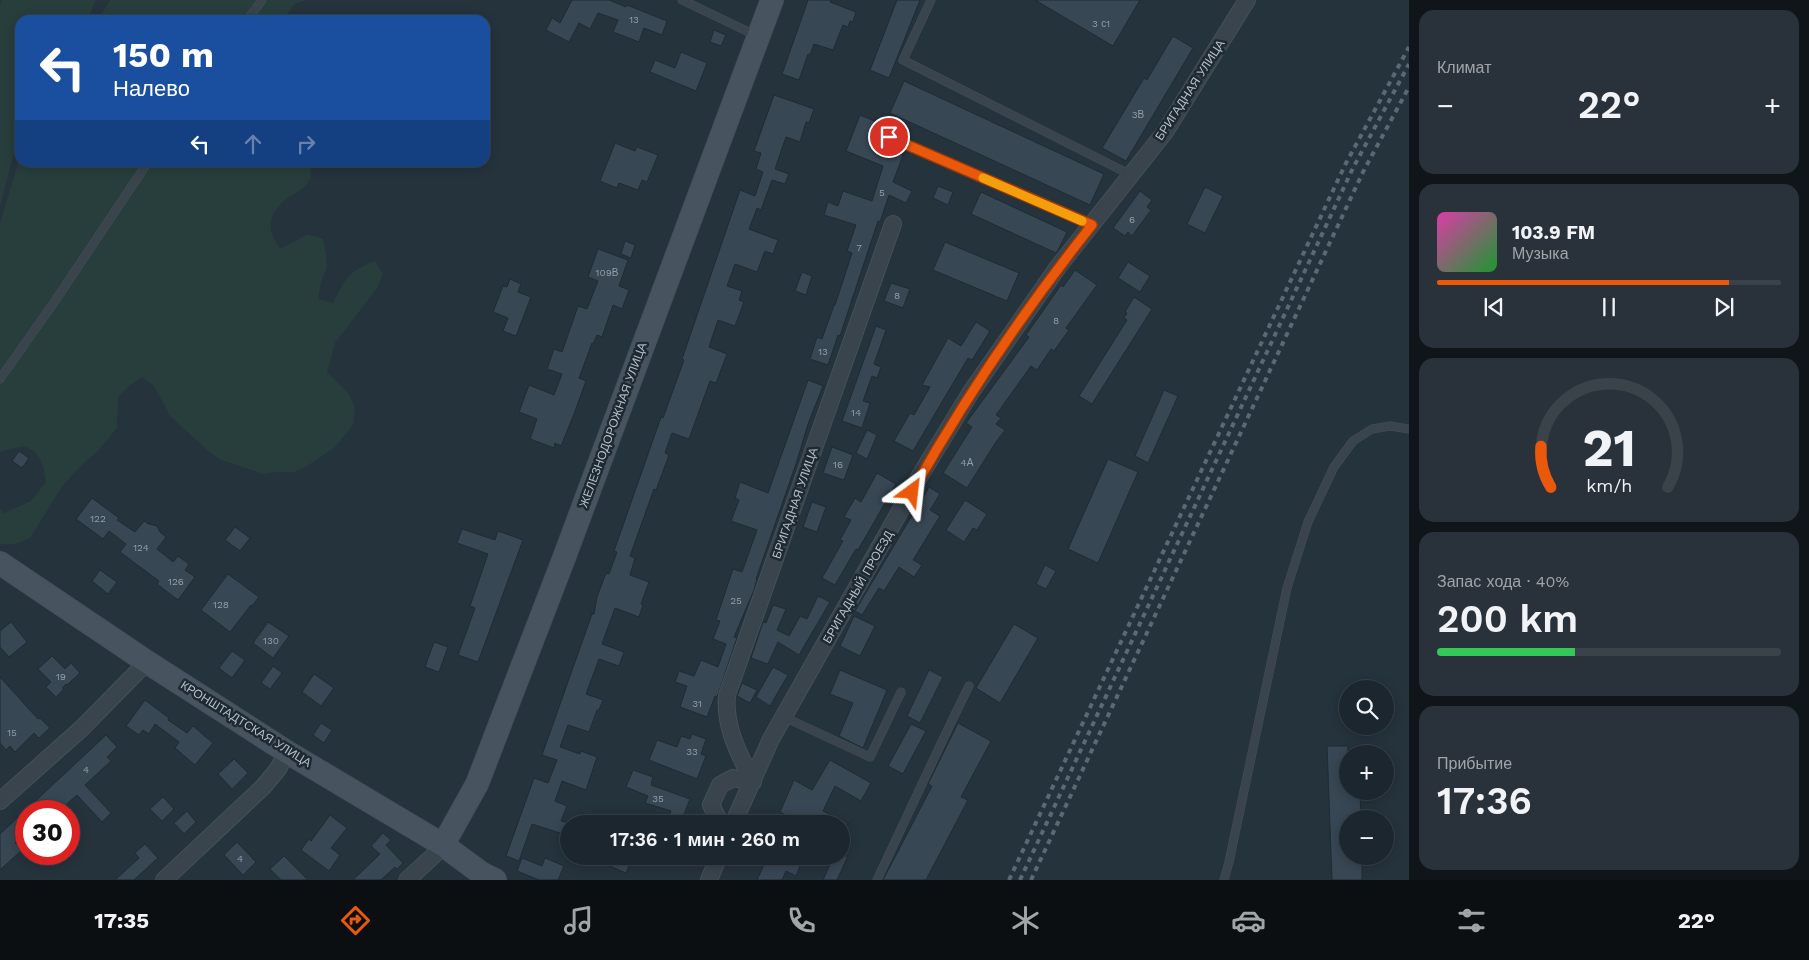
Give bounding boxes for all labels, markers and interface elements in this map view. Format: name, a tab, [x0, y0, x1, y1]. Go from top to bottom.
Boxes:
house number: 13	[629, 14, 639, 25]
house number: 3 с1	[1092, 18, 1110, 29]
text: 150 m	[113, 34, 214, 76]
icon: left	[30, 35, 95, 100]
street label: БРИГАДНАЯ УЛИЦА	[1152, 37, 1228, 143]
text: Климат	[1437, 58, 1491, 77]
text: Налево	[113, 76, 190, 101]
text: 22°	[1577, 83, 1641, 127]
text: −	[1437, 89, 1454, 122]
text: +	[1764, 89, 1781, 122]
house number: 3В	[1132, 109, 1145, 120]
pin	[868, 116, 910, 158]
icon: arrive	[875, 123, 903, 151]
icon: left	[186, 130, 214, 158]
icon: ahead	[239, 130, 267, 158]
icon: right	[292, 130, 320, 158]
house number: 5	[879, 187, 885, 198]
house number: 6	[1129, 214, 1135, 225]
text: 103.9 FM	[1512, 221, 1595, 244]
house number: 7	[856, 242, 862, 253]
text: Музыка	[1512, 244, 1569, 263]
house number: 109В	[596, 267, 619, 278]
house number: 8	[894, 290, 900, 301]
icon: previous	[1480, 293, 1508, 321]
icon: pause	[1595, 293, 1623, 321]
icon: next	[1710, 293, 1738, 321]
house number: 8	[1053, 315, 1059, 326]
street label: ЖЕЛЕЗНОДОРОЖНАЯ УЛИЦА	[576, 340, 650, 510]
house number: 13	[818, 346, 828, 357]
house number: 14	[851, 407, 861, 418]
text: 21	[1582, 418, 1636, 479]
street label: БРИГАДНАЯ УЛИЦА	[769, 446, 821, 560]
house number: 4А	[961, 457, 974, 468]
house number: 16	[833, 459, 843, 470]
position arrow	[885, 465, 937, 517]
text: km/h	[1586, 475, 1632, 496]
house number: 122	[90, 513, 106, 524]
street label: БРИГАДНЫЙ ПРОЕЗД	[819, 528, 896, 646]
house number: 124	[133, 542, 149, 553]
text: Запас хода · 40%	[1437, 572, 1569, 591]
house number: 126	[168, 576, 184, 587]
house number: 25	[730, 595, 742, 606]
text: 200 km	[1437, 597, 1578, 641]
house number: 128	[213, 599, 229, 610]
house number: 130	[263, 635, 279, 646]
house number: 19	[56, 671, 66, 682]
street label: КРОНШТАДТСКАЯ УЛИЦА	[178, 678, 314, 770]
map controls	[1339, 680, 1394, 865]
button: search	[1339, 680, 1394, 735]
house number: 31	[692, 698, 702, 709]
house number: 15	[7, 727, 17, 738]
button: +	[1339, 745, 1394, 800]
house number: 33	[686, 746, 698, 757]
text: Прибытие	[1437, 754, 1512, 773]
house number: 4	[83, 764, 89, 775]
text: 17:36	[1437, 779, 1532, 823]
house number: 35	[652, 793, 664, 804]
speed limit sign: 30	[15, 800, 80, 865]
button: −	[1339, 810, 1394, 865]
text: 17:36 · 1 мин · 260 m	[610, 828, 800, 851]
house number: 4	[237, 853, 243, 864]
icon: directions	[338, 903, 373, 938]
icon: music	[561, 903, 596, 938]
icon: phone	[784, 903, 819, 938]
icon: climate	[1008, 903, 1043, 938]
icon: car	[1231, 903, 1266, 938]
icon: filters	[1454, 903, 1489, 938]
text: 17:35	[94, 908, 149, 933]
text: 22°	[1678, 908, 1715, 933]

